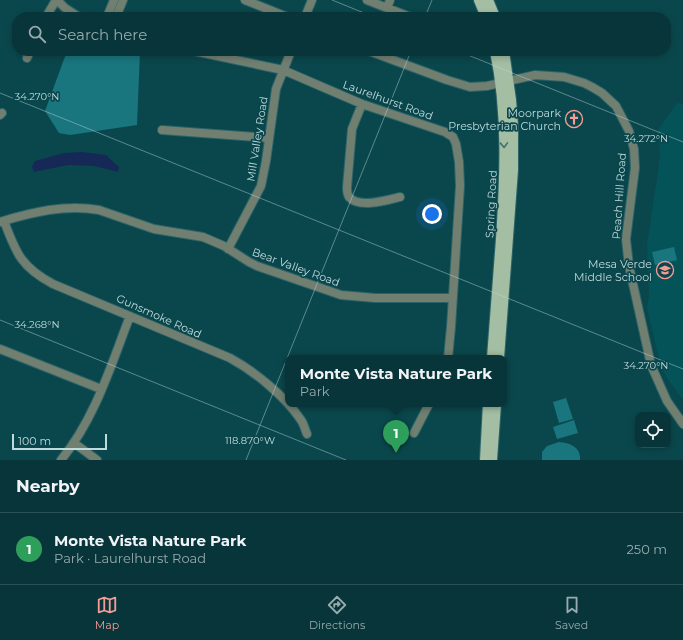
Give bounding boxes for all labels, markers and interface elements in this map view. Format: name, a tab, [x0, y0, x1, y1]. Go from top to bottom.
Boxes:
search box	[12, 12, 671, 56]
icon: search	[26, 23, 48, 45]
text: Search here	[58, 25, 147, 44]
street label: Laurelhurst Road	[341, 77, 435, 123]
text: 34.270°N	[15, 90, 59, 103]
street label: Mill Valley Road	[243, 95, 271, 183]
place label: Moorpark Presbyterian Church	[448, 106, 561, 133]
church icon: Moorpark Presbyterian Church	[564, 109, 584, 129]
text: 34.272°N	[624, 132, 668, 145]
one-way arrow	[500, 142, 509, 148]
street label: Peach Hill Road	[609, 152, 629, 240]
street label: Spring Road	[482, 170, 500, 238]
your location	[422, 204, 442, 224]
street label: Bear Valley Road	[250, 245, 342, 289]
place label: Mesa Verde Middle School	[574, 257, 652, 284]
school or university icon: Mesa Verde Middle School	[655, 260, 675, 280]
street label: Gunsmoke Road	[114, 291, 204, 341]
text: 34.268°N	[14, 318, 60, 331]
popup	[285, 355, 507, 407]
text: 34.270°N	[624, 359, 668, 372]
text: Monte Vista Nature Park	[300, 364, 492, 383]
text: Park	[300, 383, 330, 399]
map controls	[635, 412, 671, 448]
button: locate	[635, 412, 671, 448]
pin: 1	[383, 420, 409, 453]
scale bar	[12, 432, 107, 451]
text: 100 m	[18, 434, 51, 448]
text: 118.870°W	[225, 434, 275, 447]
text: Nearby	[16, 476, 80, 496]
text: Monte Vista Nature Park	[54, 531, 246, 550]
text: 1	[26, 541, 32, 557]
text: 250 m	[626, 541, 667, 557]
text: Park · Laurelhurst Road	[54, 550, 206, 566]
tab: Map	[95, 594, 119, 632]
tab: Directions	[309, 594, 365, 632]
tab: Saved	[555, 594, 588, 632]

